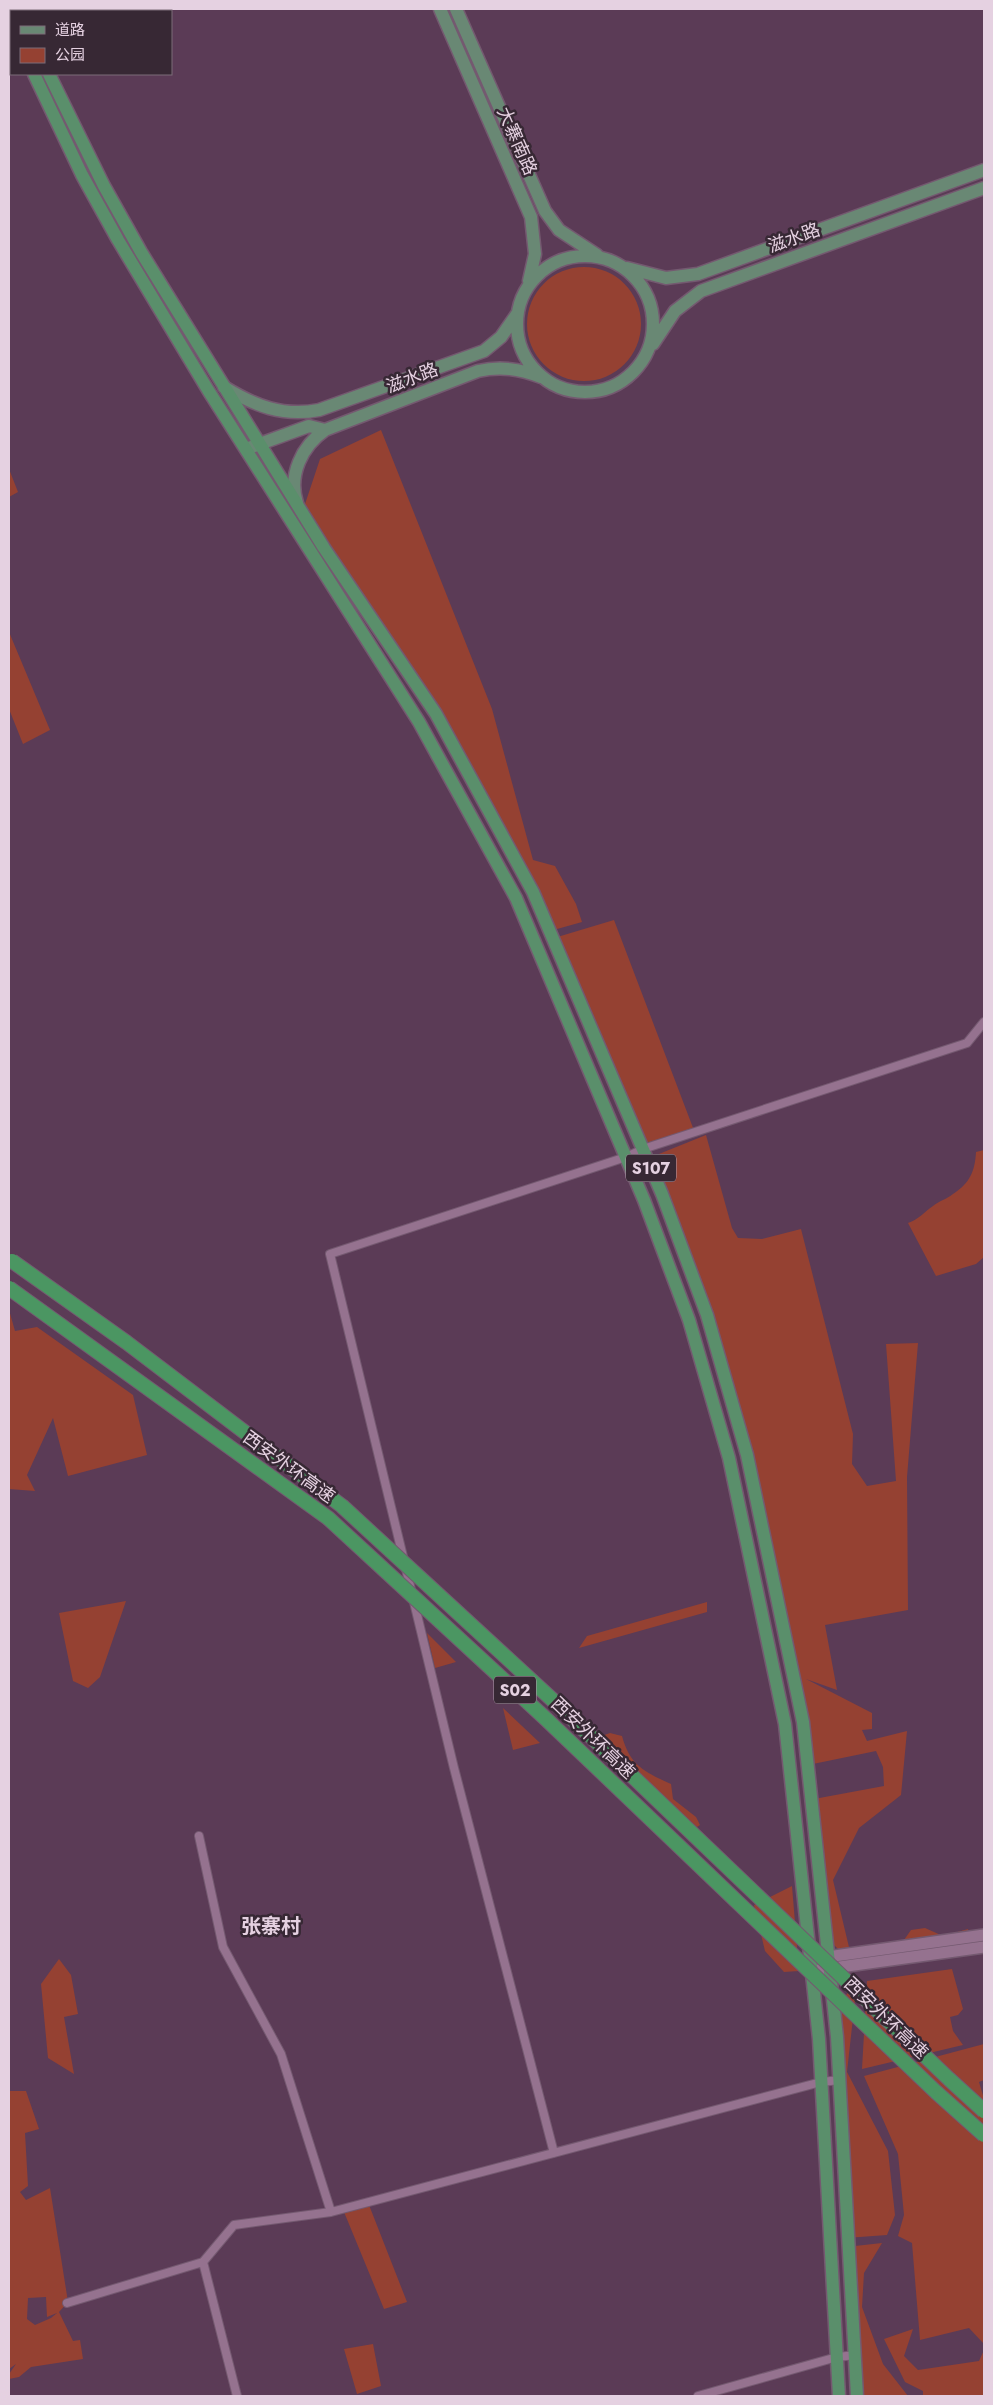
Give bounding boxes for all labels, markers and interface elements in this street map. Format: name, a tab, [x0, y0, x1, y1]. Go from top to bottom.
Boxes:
legend	[10, 10, 172, 75]
text: 道路	[55, 19, 85, 41]
text: 公园	[55, 44, 85, 66]
street label: 大寨南路	[490, 103, 544, 179]
street label: 滋水路	[764, 217, 824, 259]
street label: 滋水路	[382, 356, 442, 400]
road number: S107	[626, 1154, 676, 1182]
street label: 西安外环高速	[238, 1425, 340, 1509]
road number: S02	[494, 1676, 536, 1704]
street label: 西安外环高速	[545, 1691, 641, 1785]
district label: 张寨村	[241, 1912, 301, 1941]
street label: 西安外环高速	[838, 1971, 934, 2065]

